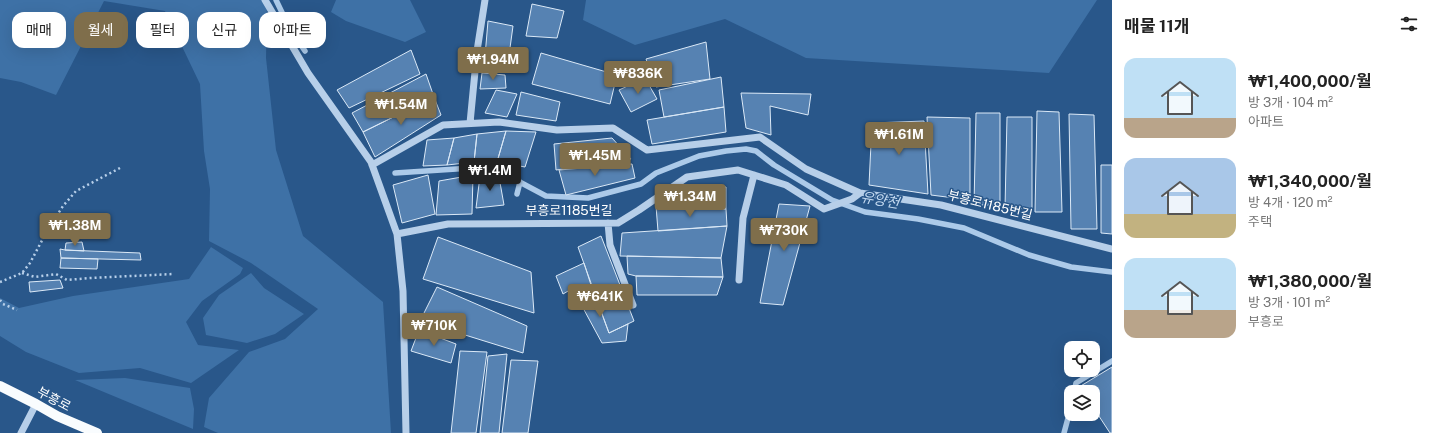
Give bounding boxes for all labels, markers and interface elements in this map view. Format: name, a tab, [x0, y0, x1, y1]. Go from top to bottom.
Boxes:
chip: 매매	[12, 12, 66, 48]
chip: 월세	[74, 12, 128, 48]
chip: 필터	[136, 12, 189, 48]
chip: 신규	[197, 12, 251, 48]
chip: 아파트	[259, 12, 326, 48]
icon: filters	[1398, 13, 1420, 35]
text: 매물 11개	[1124, 16, 1189, 36]
pin: ₩1.94M	[460, 47, 526, 81]
text: ₩1.94M	[467, 52, 519, 67]
pin: ₩836K	[610, 61, 666, 95]
text: ₩836K	[613, 66, 663, 81]
text: ₩1,400,000/월	[1248, 71, 1372, 91]
icon: home	[1156, 74, 1204, 122]
pin: ₩1.54M	[368, 92, 434, 126]
text: 방 3개 · 104 m²	[1248, 95, 1333, 110]
text: ₩1.54M	[375, 97, 427, 112]
text: 아파트	[1248, 114, 1284, 129]
pin: ₩1.61M	[866, 122, 932, 156]
text: ₩1.61M	[874, 127, 924, 142]
pin: ₩1.45M	[562, 143, 628, 177]
text: ₩1.45M	[569, 148, 621, 163]
pin: ₩1.4M	[462, 158, 518, 192]
text: ₩1.4M	[468, 163, 512, 178]
text: ₩1,340,000/월	[1248, 171, 1372, 191]
icon: home	[1156, 174, 1204, 222]
pin: ₩1.34M	[657, 184, 723, 218]
street label: 부흥로1185번길	[946, 187, 1034, 223]
text: ₩1.34M	[664, 189, 716, 204]
water label: 유양천	[860, 189, 902, 211]
text: 방 4개 · 120 m²	[1248, 195, 1333, 210]
street label: 부흥로1185번길	[525, 203, 613, 218]
pin: ₩1.38M	[42, 213, 108, 247]
text: 주택	[1248, 214, 1272, 229]
text: ₩1.38M	[49, 218, 101, 233]
pin: ₩730K	[756, 218, 812, 252]
text: ₩730K	[760, 223, 808, 238]
text: ₩1,380,000/월	[1248, 271, 1372, 291]
icon: home	[1156, 274, 1204, 322]
pin: ₩641K	[572, 284, 628, 318]
text: ₩641K	[577, 289, 623, 304]
text: 방 3개 · 101 m²	[1248, 295, 1330, 310]
pin: ₩710K	[406, 313, 462, 347]
text: 부흥로	[1248, 314, 1284, 329]
text: ₩710K	[411, 318, 457, 333]
map controls	[1064, 341, 1100, 421]
button: locate	[1064, 341, 1100, 377]
street label: 부흥로	[35, 384, 73, 414]
button: layers	[1064, 385, 1100, 421]

